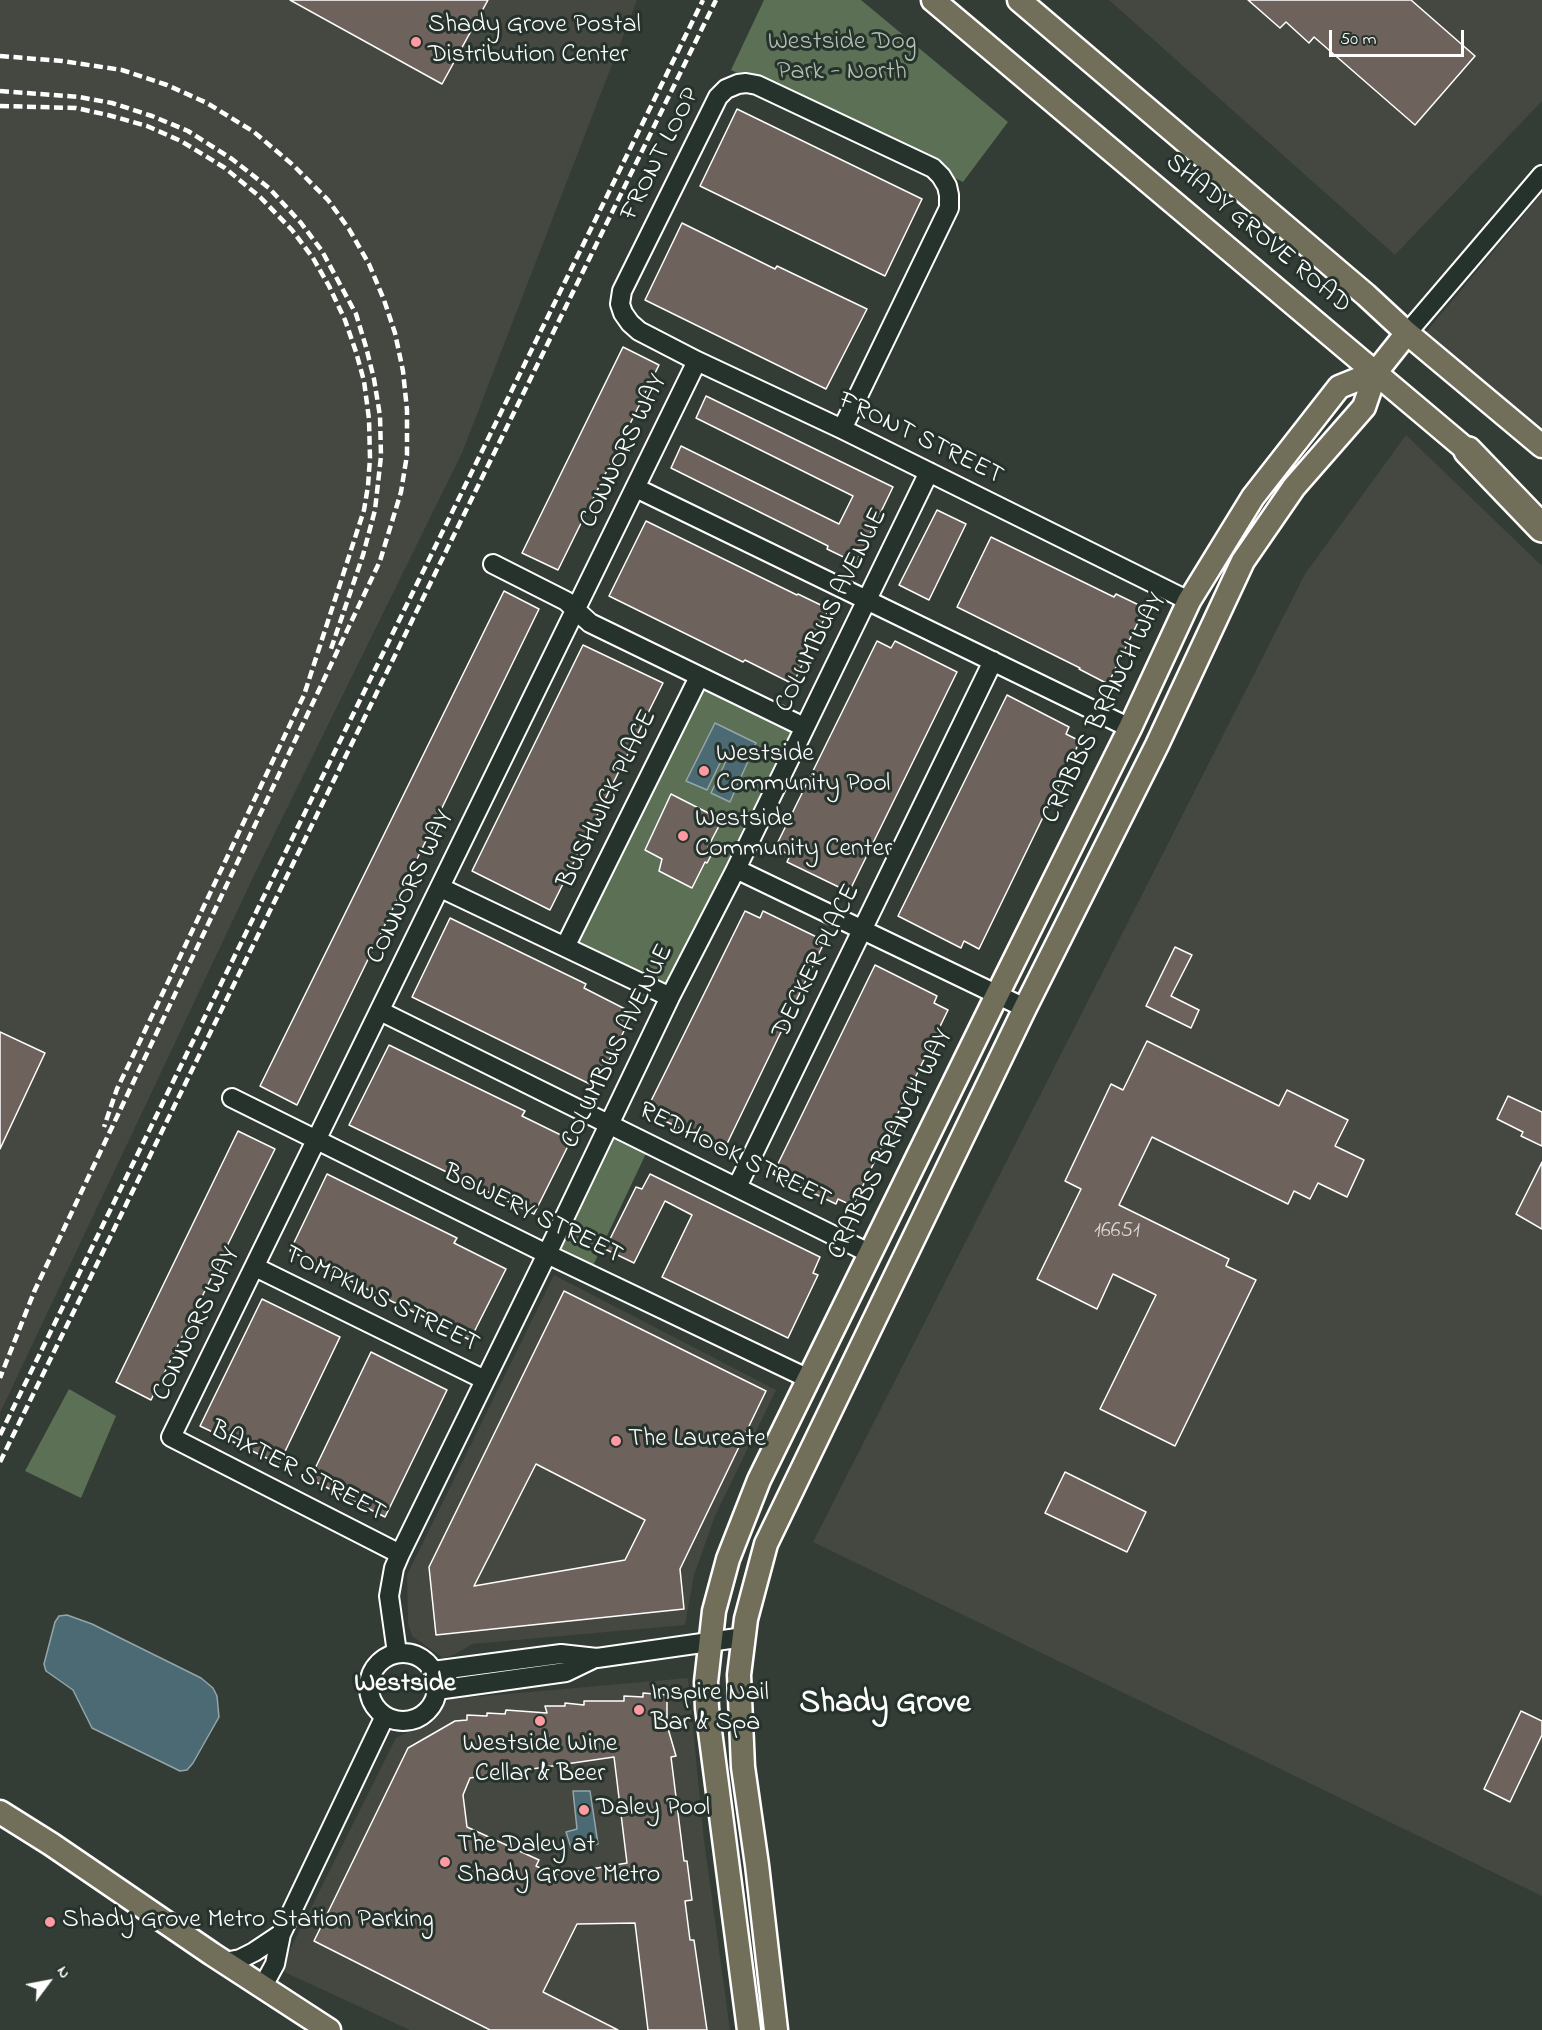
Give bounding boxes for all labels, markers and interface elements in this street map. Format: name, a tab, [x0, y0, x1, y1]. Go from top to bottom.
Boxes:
place label: Shady Grove Postal Distribution Center	[428, 11, 641, 72]
scale bar	[1332, 18, 1467, 56]
text: 50 m	[1340, 27, 1377, 53]
park label: Westside Dog Park - North	[768, 28, 916, 89]
marker: Shady Grove Postal Distribution Center	[409, 35, 423, 49]
street label: FRONT LOOP	[615, 83, 709, 227]
street label: SHADY GROVE ROAD	[1158, 148, 1356, 322]
street label: CONNORS WAY	[574, 370, 676, 534]
street label: FRONT STREET	[832, 387, 1008, 493]
street label: COLUMBUS AVENUE	[770, 504, 896, 718]
street label: CRABBS BRANCH WAY	[1037, 589, 1175, 829]
street label: BUSHWICK PLACE	[552, 706, 666, 894]
place label: Westside Community Pool	[716, 740, 890, 802]
marker: Westside Community Pool	[697, 764, 711, 778]
place label: Westside Community Center	[695, 805, 892, 867]
street label: CONNORS WAY	[361, 806, 463, 970]
marker: Westside Community Center	[676, 829, 690, 843]
street label: DECKER PLACE	[767, 880, 869, 1044]
street label: COLUMBUS AVENUE	[556, 940, 682, 1154]
street label: CRABBS BRANCH WAY	[823, 1025, 961, 1265]
street label: REDHOOK STREET	[633, 1097, 835, 1217]
street label: BOWERY STREET	[437, 1159, 627, 1273]
house number: 16651	[1094, 1219, 1140, 1245]
street label: TOMPKINS STREET	[278, 1240, 484, 1362]
street label: CONNORS WAY	[147, 1243, 249, 1407]
street label: BAXTER STREET	[204, 1415, 390, 1531]
place label: The Laureate	[628, 1425, 766, 1457]
marker: The Laureate	[609, 1434, 623, 1448]
district label: Westside	[354, 1670, 456, 1702]
place label: Inspire Nail Bar & Spa	[651, 1679, 769, 1740]
district label: Shady Grove	[799, 1687, 971, 1725]
marker: Inspire Nail Bar & Spa	[632, 1703, 646, 1717]
marker: Westside Wine Cellar & Beer	[533, 1714, 547, 1728]
place label: Westside Wine Cellar & Beer	[462, 1730, 618, 1792]
place label: Daley Pool	[596, 1794, 710, 1826]
marker: Daley Pool	[577, 1803, 591, 1817]
place label: The Daley at Shady Grove Metro	[457, 1831, 660, 1892]
marker: The Daley at Shady Grove Metro	[438, 1855, 452, 1869]
place label: Shady Grove Metro Station Parking	[62, 1906, 434, 1938]
marker: Shady Grove Metro Station Parking	[43, 1915, 57, 1929]
north arrow	[18, 1952, 78, 2012]
text: N	[50, 1962, 76, 1983]

